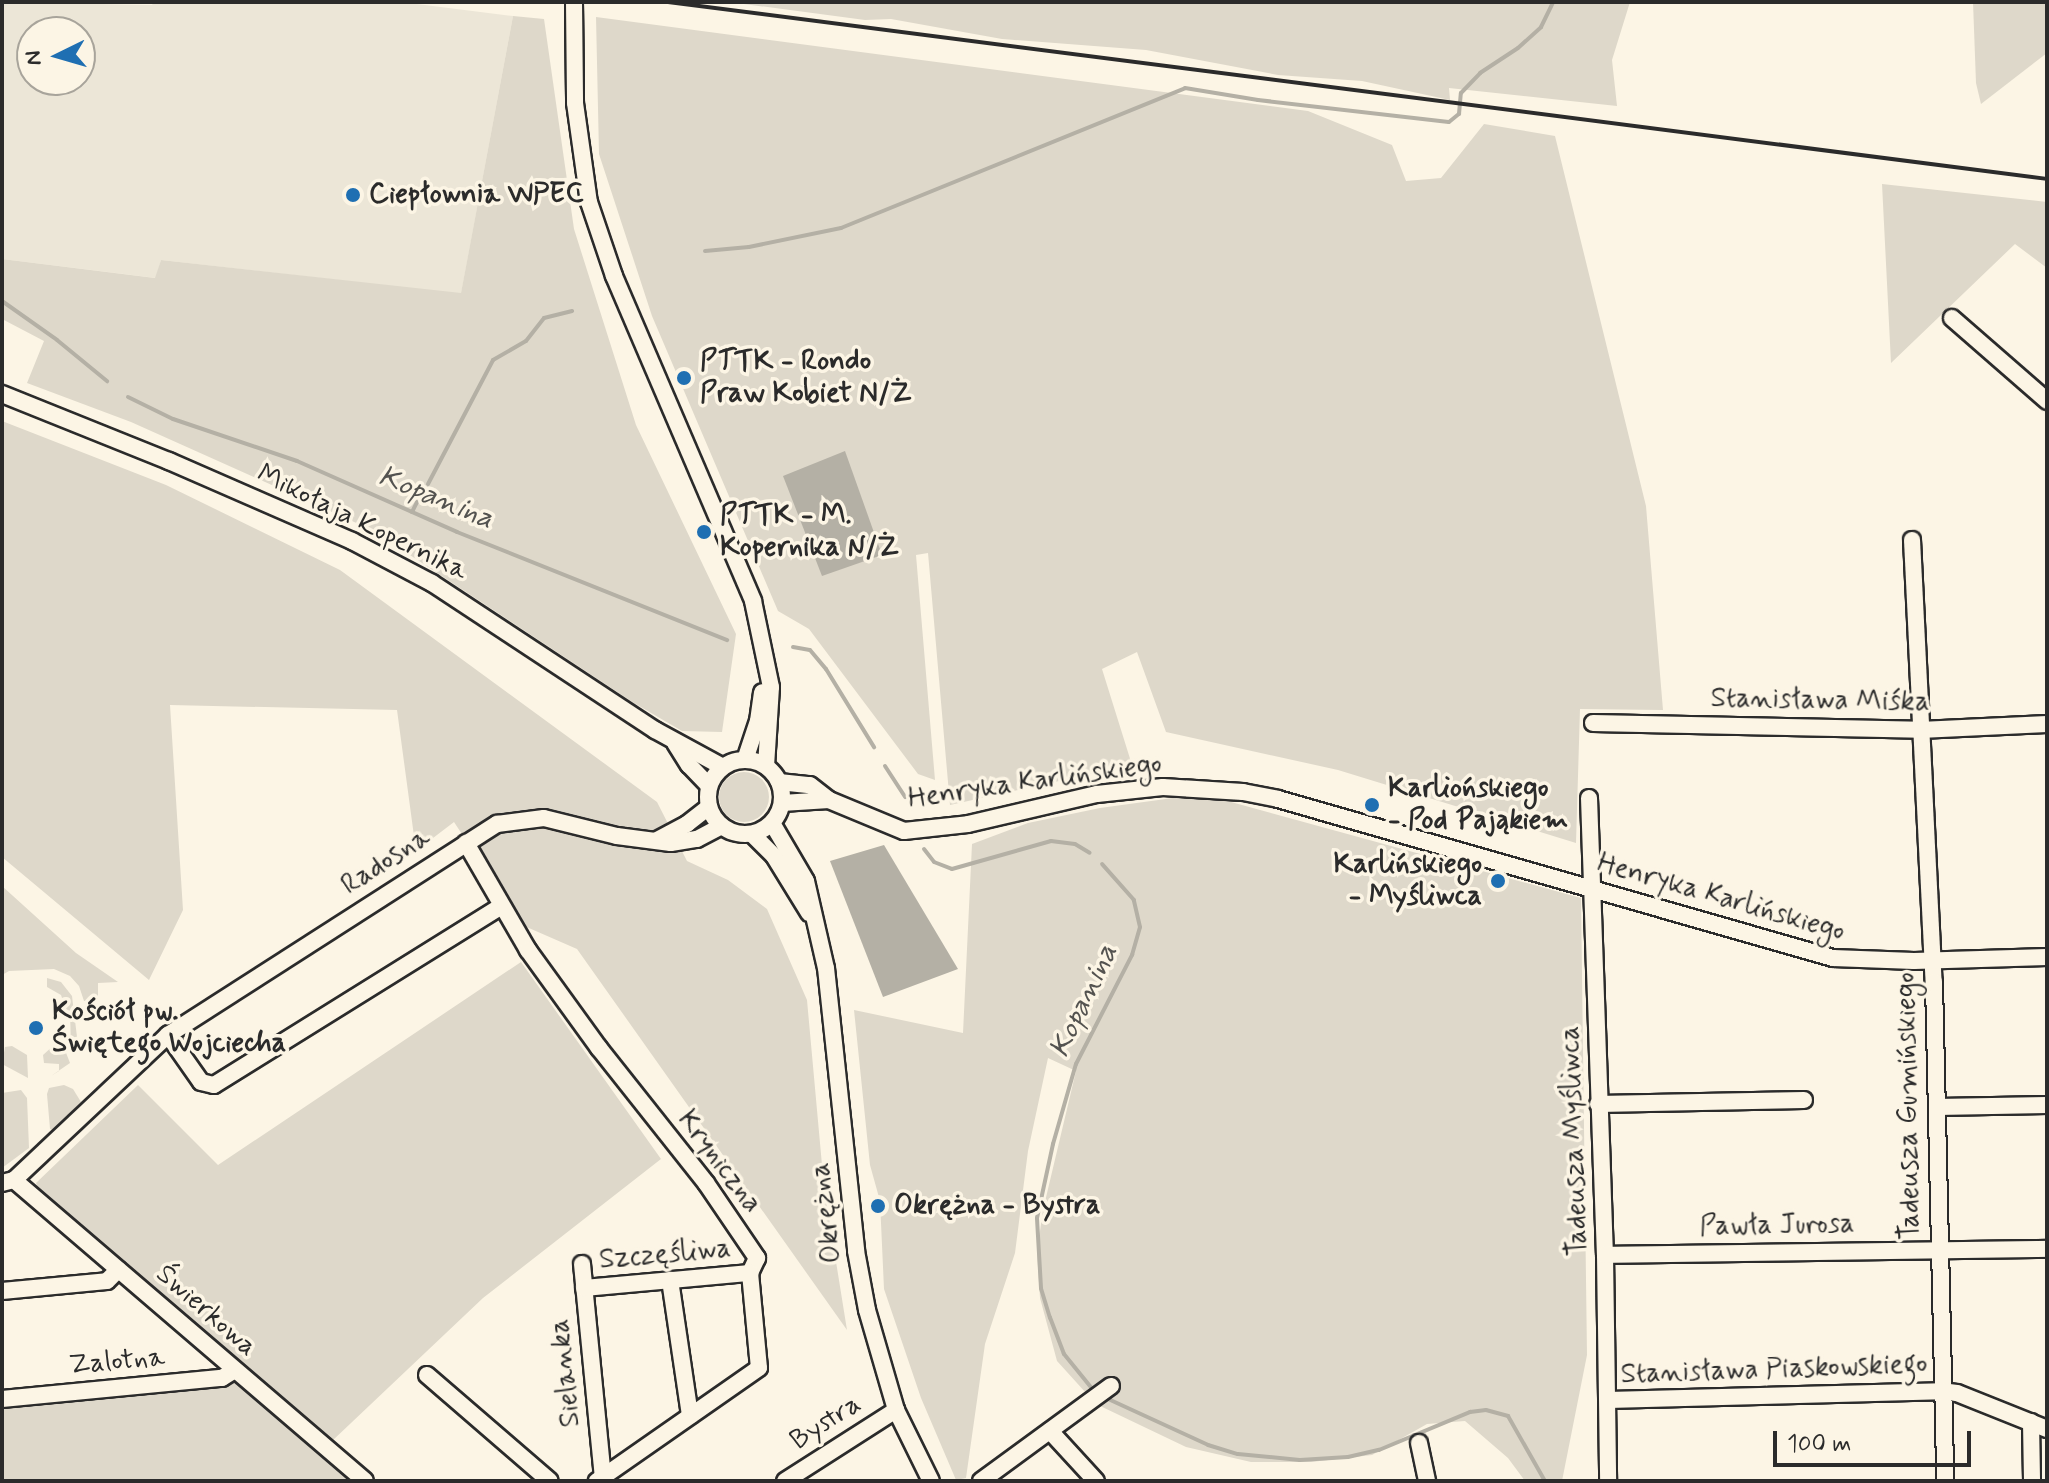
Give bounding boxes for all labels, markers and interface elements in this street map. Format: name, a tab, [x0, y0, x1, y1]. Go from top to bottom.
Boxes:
north arrow	[16, 16, 96, 96]
text: N	[19, 49, 49, 66]
place label: Ciepłownia WPEC	[369, 178, 583, 212]
marker: Ciepłownia WPEC	[344, 186, 362, 204]
place label: PTTK - Rondo Praw Kobiet N/Ż	[700, 345, 911, 411]
marker: PTTK - Rondo Praw Kobiet N/Ż	[675, 369, 693, 387]
street label: Mikołaja Kopernika	[251, 457, 473, 589]
water label: Kopanina	[373, 459, 499, 537]
place label: PTTK - M. Kopernika N/Ż	[720, 499, 899, 565]
marker: PTTK - M. Kopernika N/Ż	[695, 523, 713, 541]
street label: Stanisława Miśka	[1711, 682, 1929, 720]
street label: Henryka Karlińskiego	[904, 747, 1166, 817]
place label: Karliońskiego - Pod Pająkiem	[1388, 772, 1569, 838]
marker: Karliońskiego - Pod Pająkiem	[1363, 796, 1381, 814]
street label: Radosna	[335, 821, 437, 903]
street label: Henryka Karlińskiego	[1591, 846, 1851, 950]
place label: Karlińskiego - Myśliwca	[1333, 848, 1482, 914]
marker: Karlińskiego - Myśliwca	[1489, 872, 1507, 890]
water label: Kopanina	[1042, 938, 1126, 1064]
street label: Tadeusza Gumińskiego	[1890, 972, 1928, 1240]
place label: Kościół pw. Świętego Wojciecha	[52, 995, 290, 1061]
marker: Kościół pw. Świętego Wojciecha	[27, 1019, 45, 1037]
street label: Tadeusza Myśliwca	[1554, 1026, 1596, 1256]
street label: Kryniczna	[670, 1104, 768, 1220]
street label: Okrężna	[804, 1161, 850, 1265]
place label: Okrężna - Bystra	[894, 1189, 1100, 1223]
marker: Okrężna - Bystra	[869, 1197, 887, 1215]
street label: Pawła Jurosa	[1698, 1208, 1856, 1244]
street label: Szczęśliwa	[598, 1233, 732, 1277]
street label: Świerkowa	[148, 1258, 264, 1364]
street label: Sielanka	[544, 1317, 588, 1429]
street label: Zalotna	[68, 1341, 166, 1383]
street label: Stanisława Piaskowskiego	[1621, 1348, 1927, 1392]
street label: Bystra	[784, 1388, 868, 1458]
scale bar	[1777, 1415, 1975, 1465]
text: 100 m	[1787, 1429, 1851, 1460]

